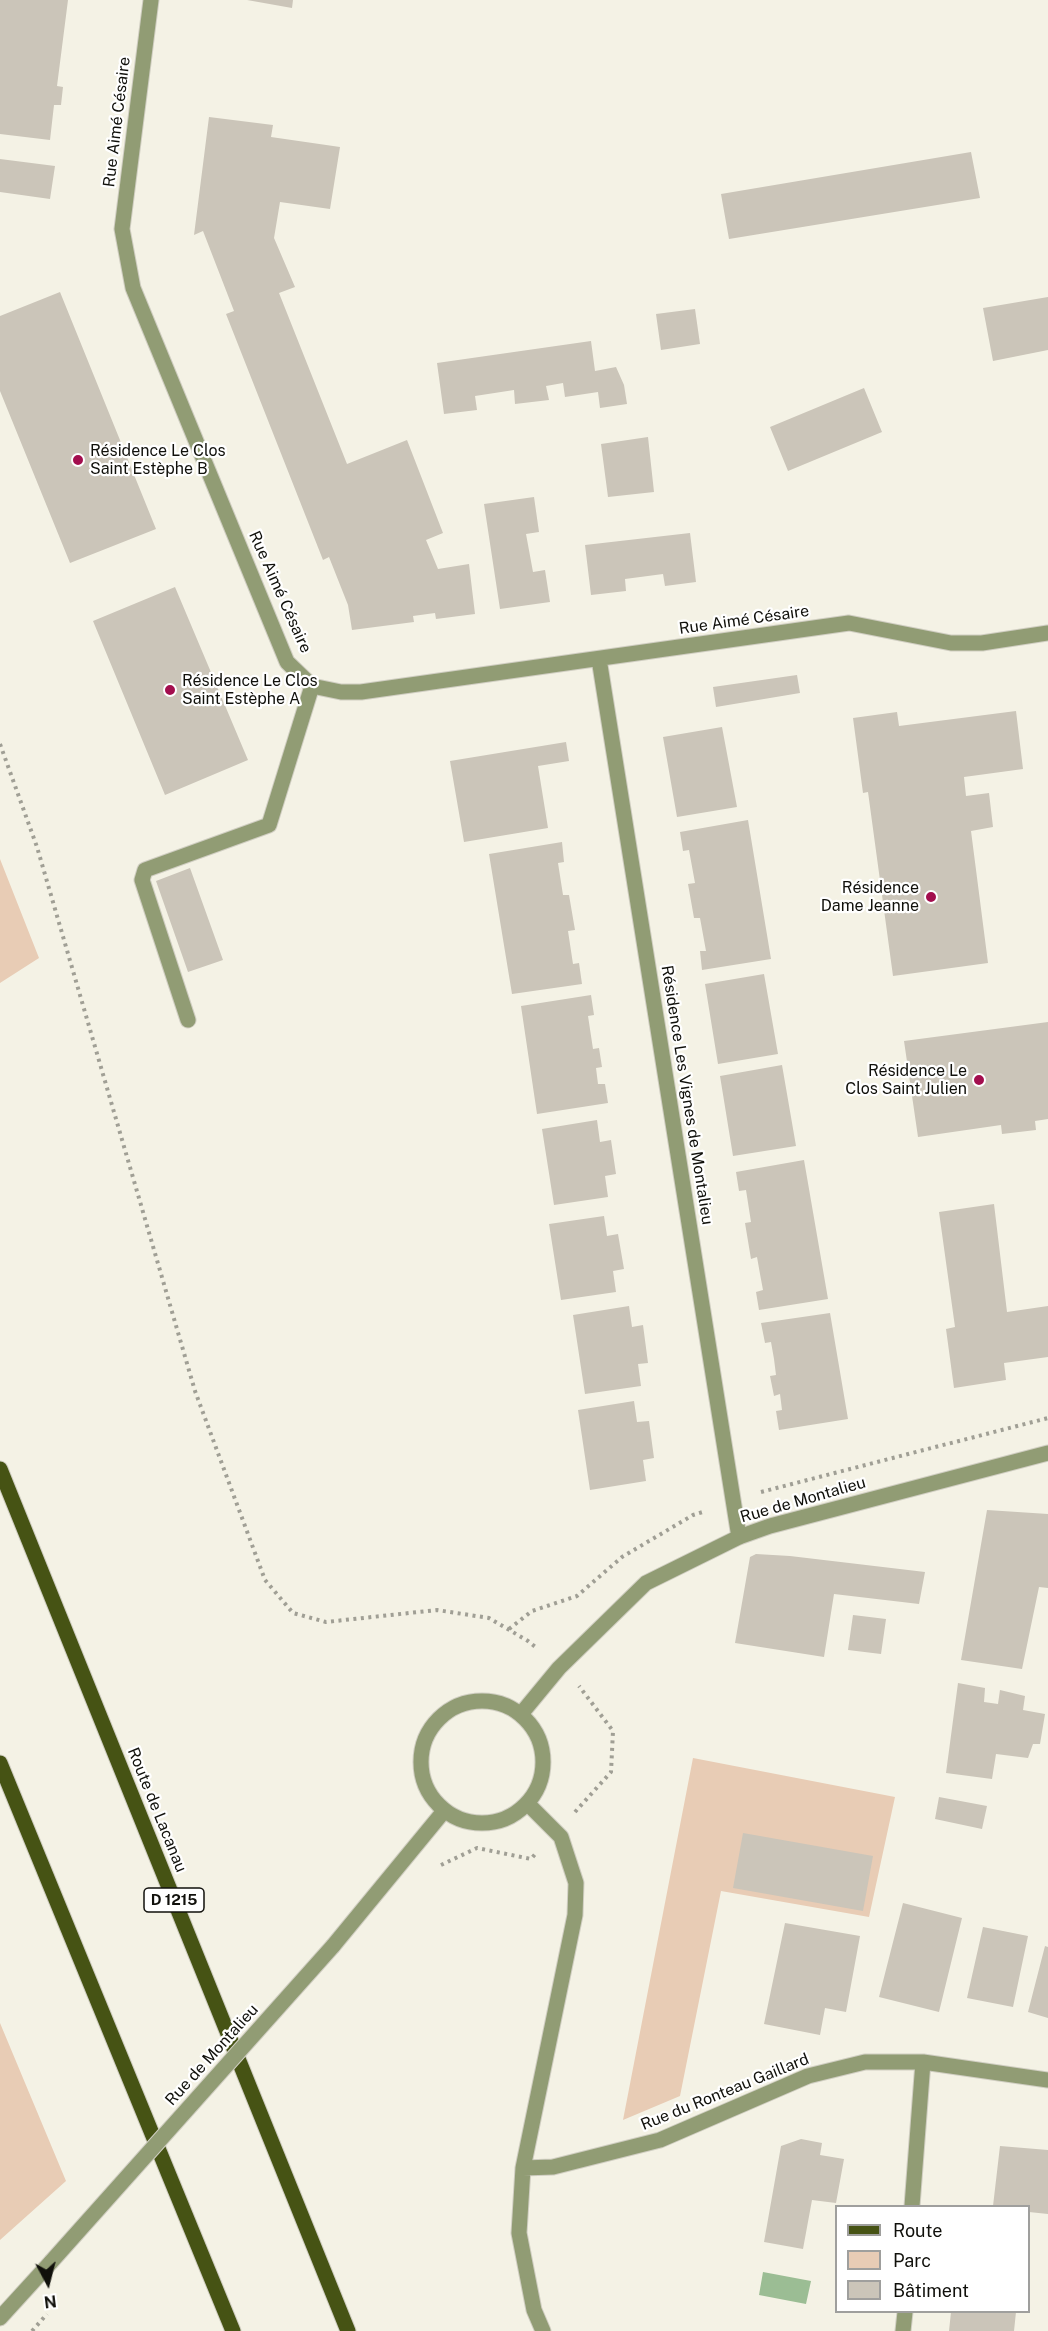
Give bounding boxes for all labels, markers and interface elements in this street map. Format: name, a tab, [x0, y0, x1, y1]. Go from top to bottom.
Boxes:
street label: Rue Aimé Césaire	[99, 56, 135, 188]
place label: Résidence Le Clos Saint Estèphe B	[90, 441, 225, 479]
marker: Résidence Le Clos Saint Estèphe B	[71, 453, 85, 467]
street label: Rue Aimé Césaire	[245, 528, 315, 656]
street label: Rue Aimé Césaire	[678, 601, 810, 639]
place label: Résidence Le Clos Saint Estèphe A	[182, 671, 317, 709]
marker: Résidence Le Clos Saint Estèphe A	[163, 683, 177, 697]
place label: Résidence Dame Jeanne	[821, 878, 919, 916]
marker: Résidence Dame Jeanne	[924, 890, 938, 904]
street label: Résidence Les Vignes de Montalieu	[657, 964, 717, 1226]
place label: Résidence Le Clos Saint Julien	[845, 1061, 967, 1099]
marker: Résidence Le Clos Saint Julien	[972, 1073, 986, 1087]
street label: Rue de Montalieu	[738, 1473, 868, 1527]
street label: Route de Lacanau	[123, 1745, 191, 1875]
road number: D 1215	[144, 1888, 204, 1912]
street label: Rue de Montalieu	[162, 2000, 262, 2110]
street label: Rue du Ronteau Gaillard	[638, 2049, 812, 2135]
legend	[835, 2205, 1030, 2313]
text: Route	[893, 2220, 942, 2241]
text: Parc	[893, 2250, 931, 2271]
north arrow	[18, 2253, 78, 2313]
text: Bâtiment	[893, 2280, 969, 2301]
text: N	[43, 2291, 58, 2312]

